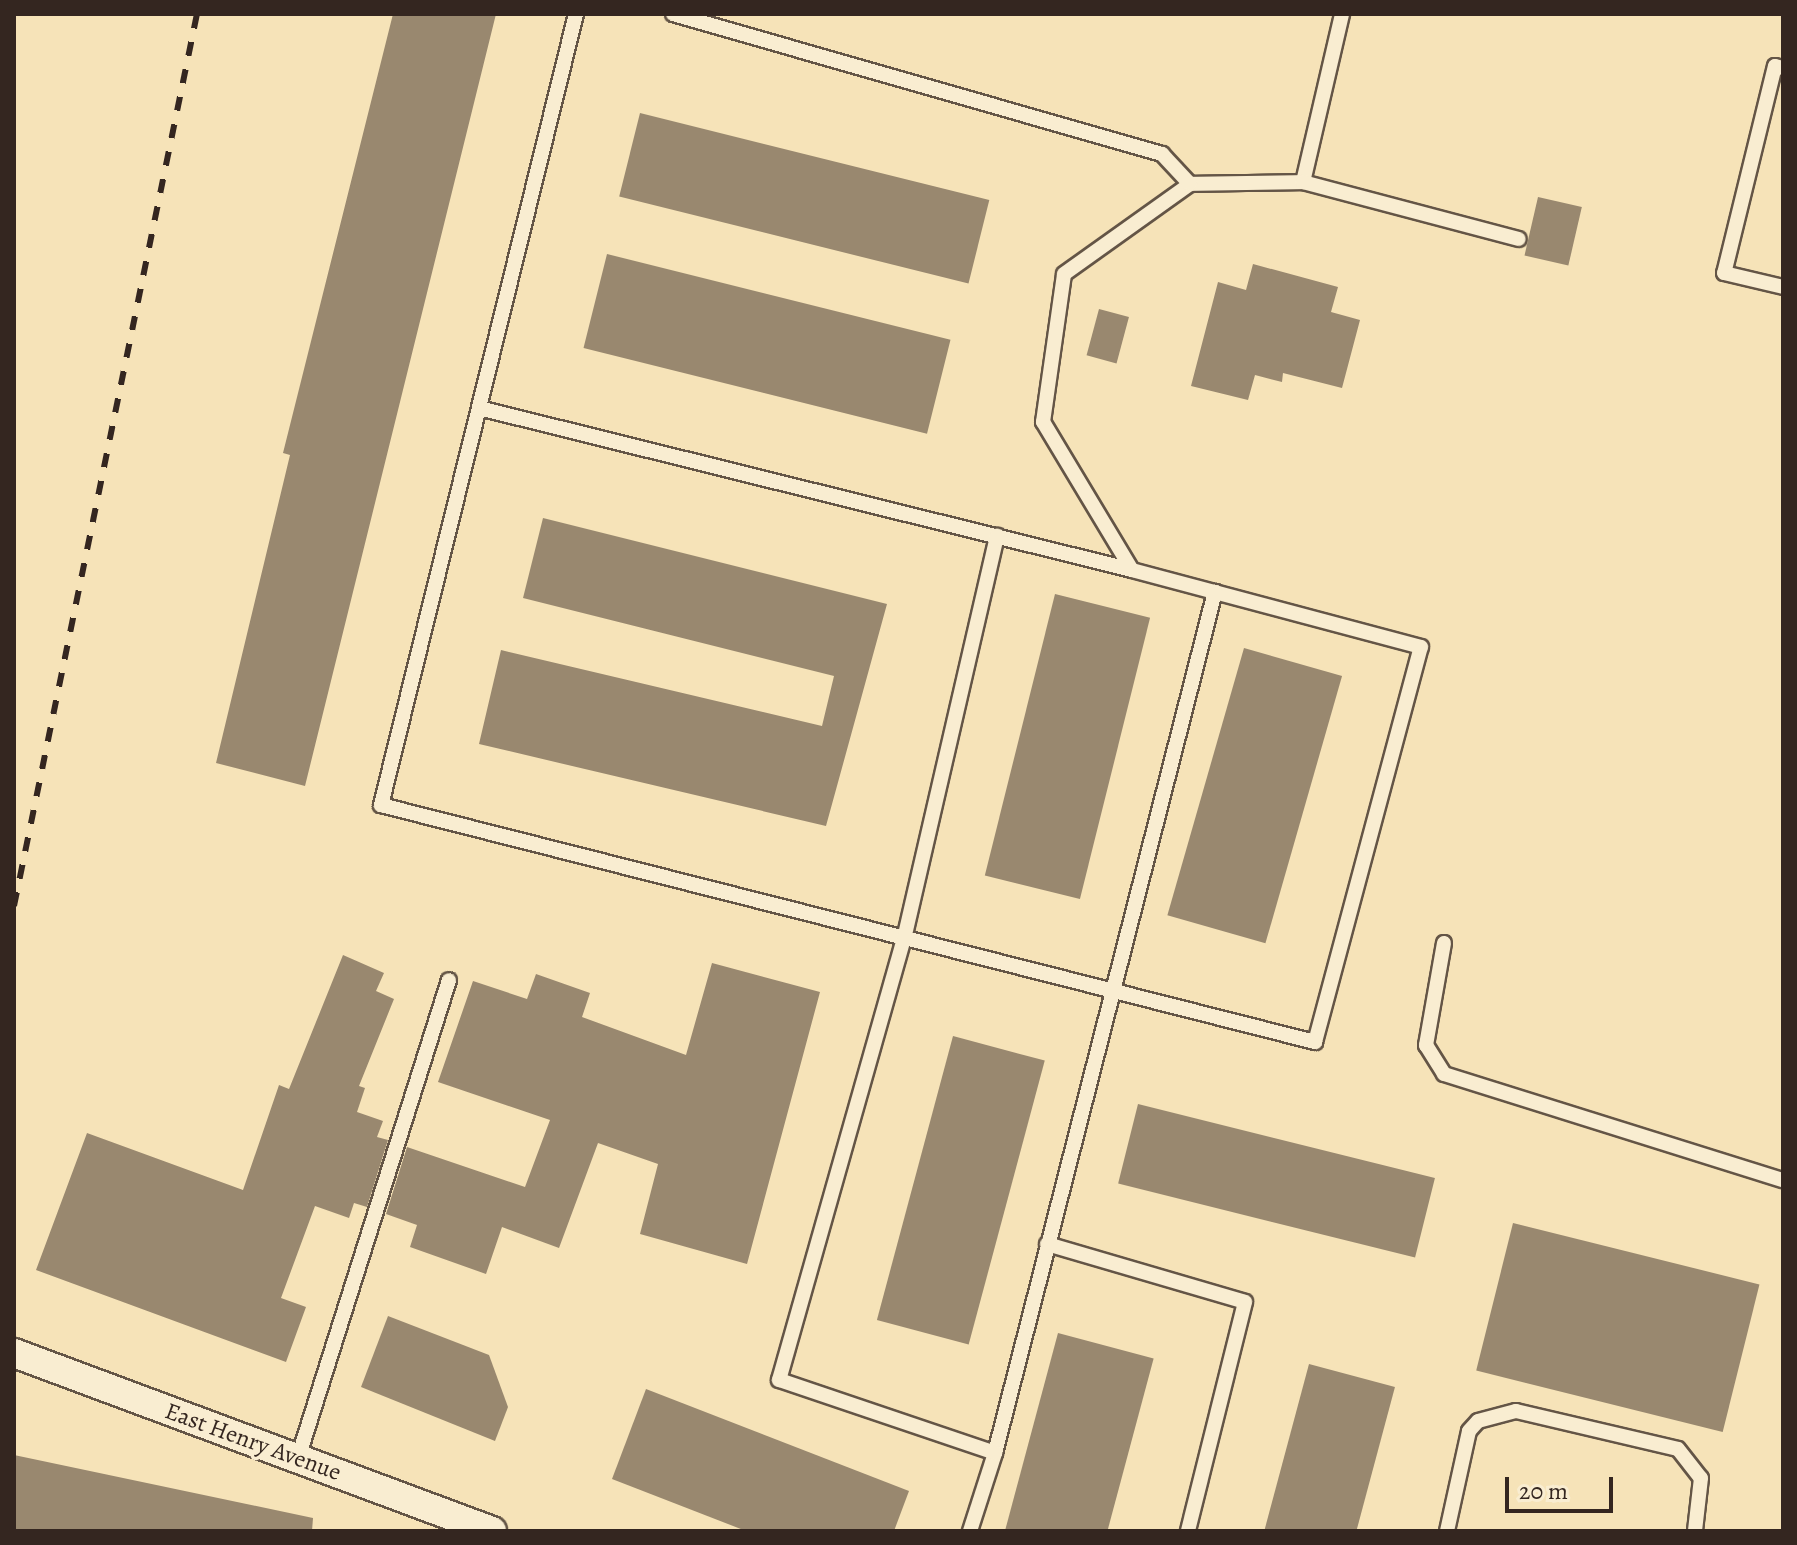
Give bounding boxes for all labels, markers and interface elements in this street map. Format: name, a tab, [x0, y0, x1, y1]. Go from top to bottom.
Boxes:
street label: East Henry Avenue	[161, 1397, 345, 1487]
scale bar	[1509, 1461, 1617, 1511]
text: 20 m	[1519, 1475, 1568, 1507]

